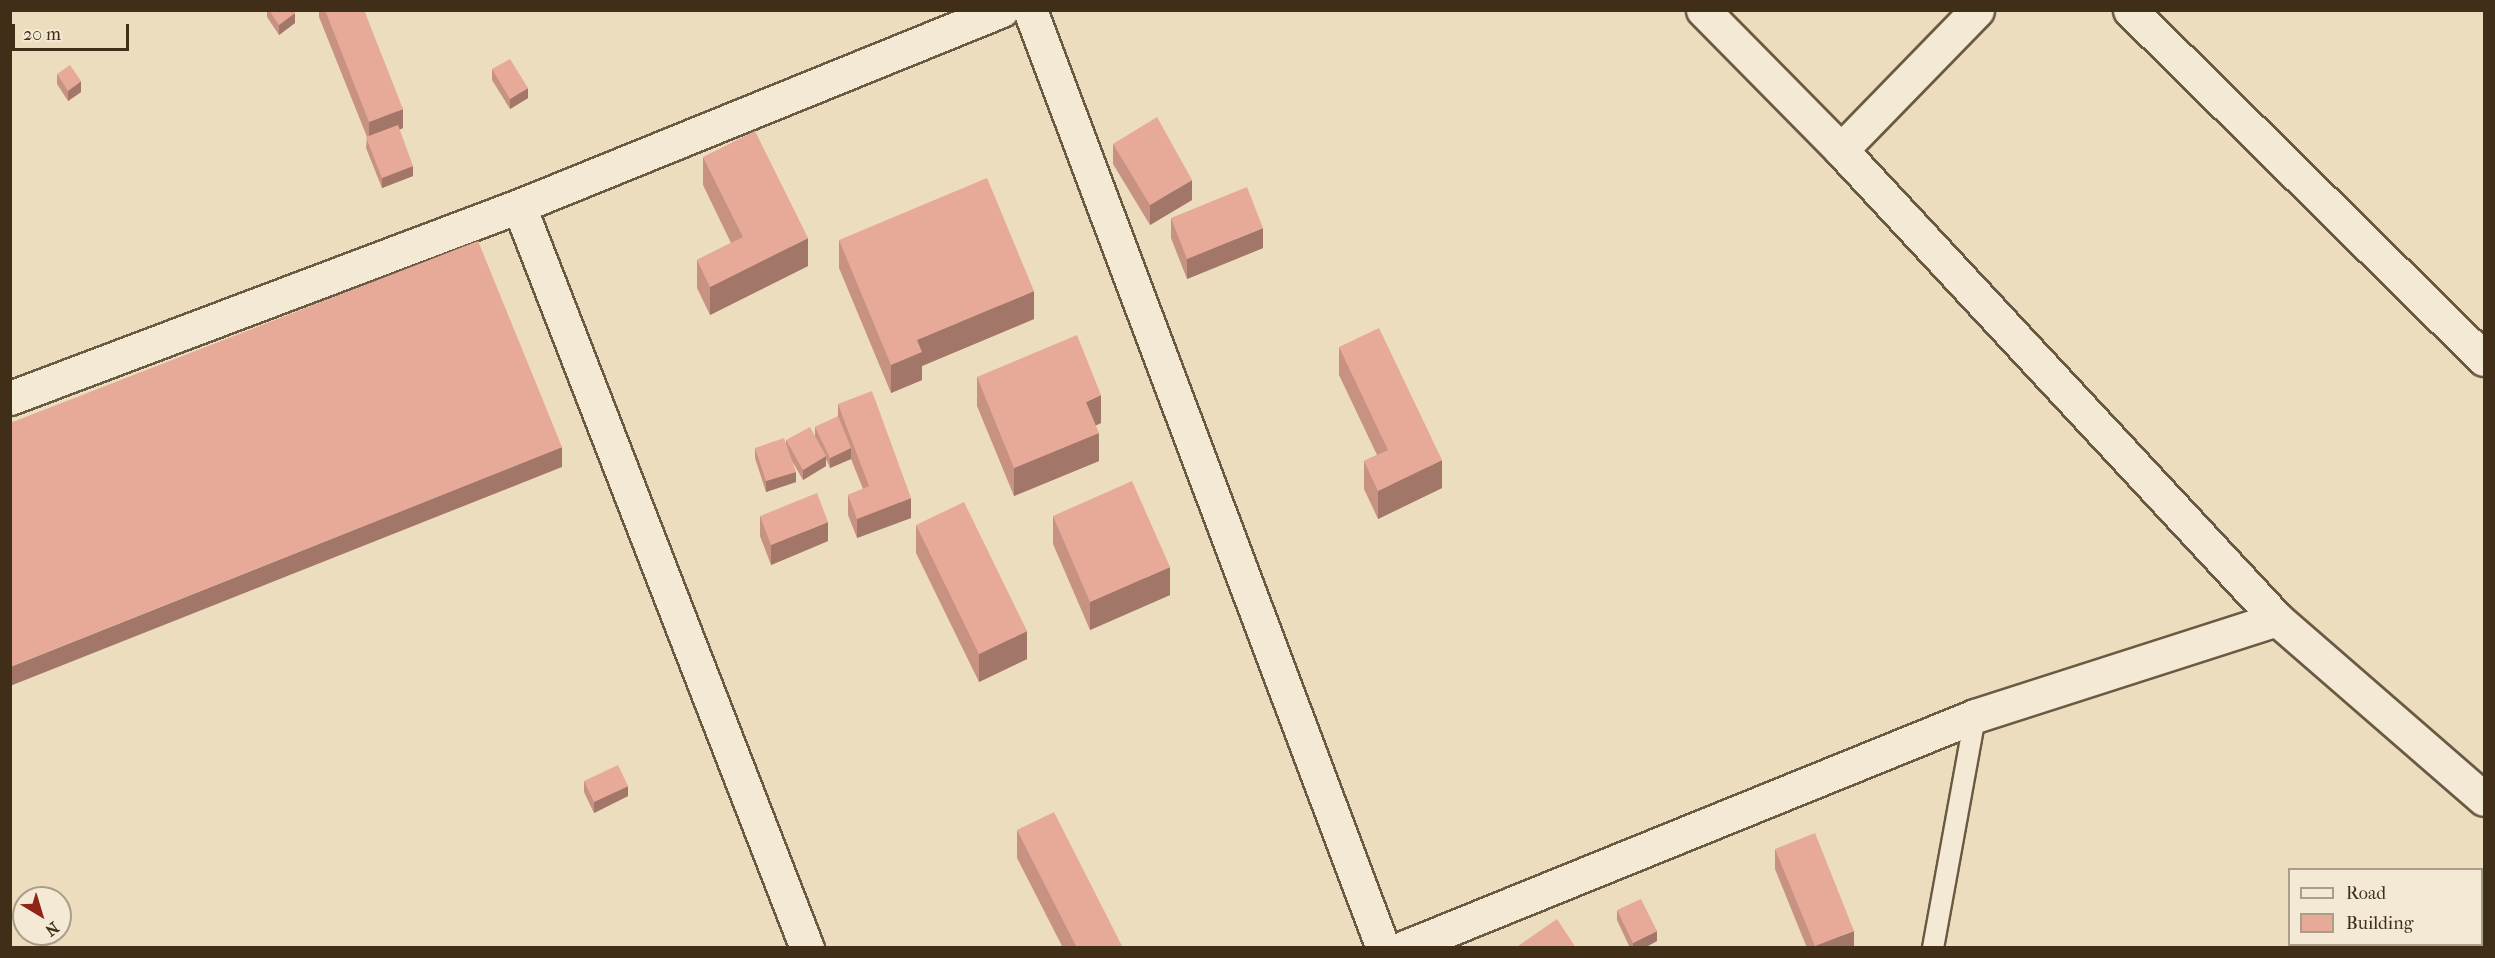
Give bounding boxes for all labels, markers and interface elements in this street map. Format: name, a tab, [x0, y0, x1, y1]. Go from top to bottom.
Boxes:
scale bar	[15, 12, 132, 50]
text: 20 m	[23, 24, 61, 45]
legend	[2288, 868, 2483, 946]
text: Road	[2346, 883, 2386, 904]
north arrow	[12, 886, 72, 946]
text: Building	[2346, 913, 2413, 934]
text: N	[42, 918, 63, 940]

